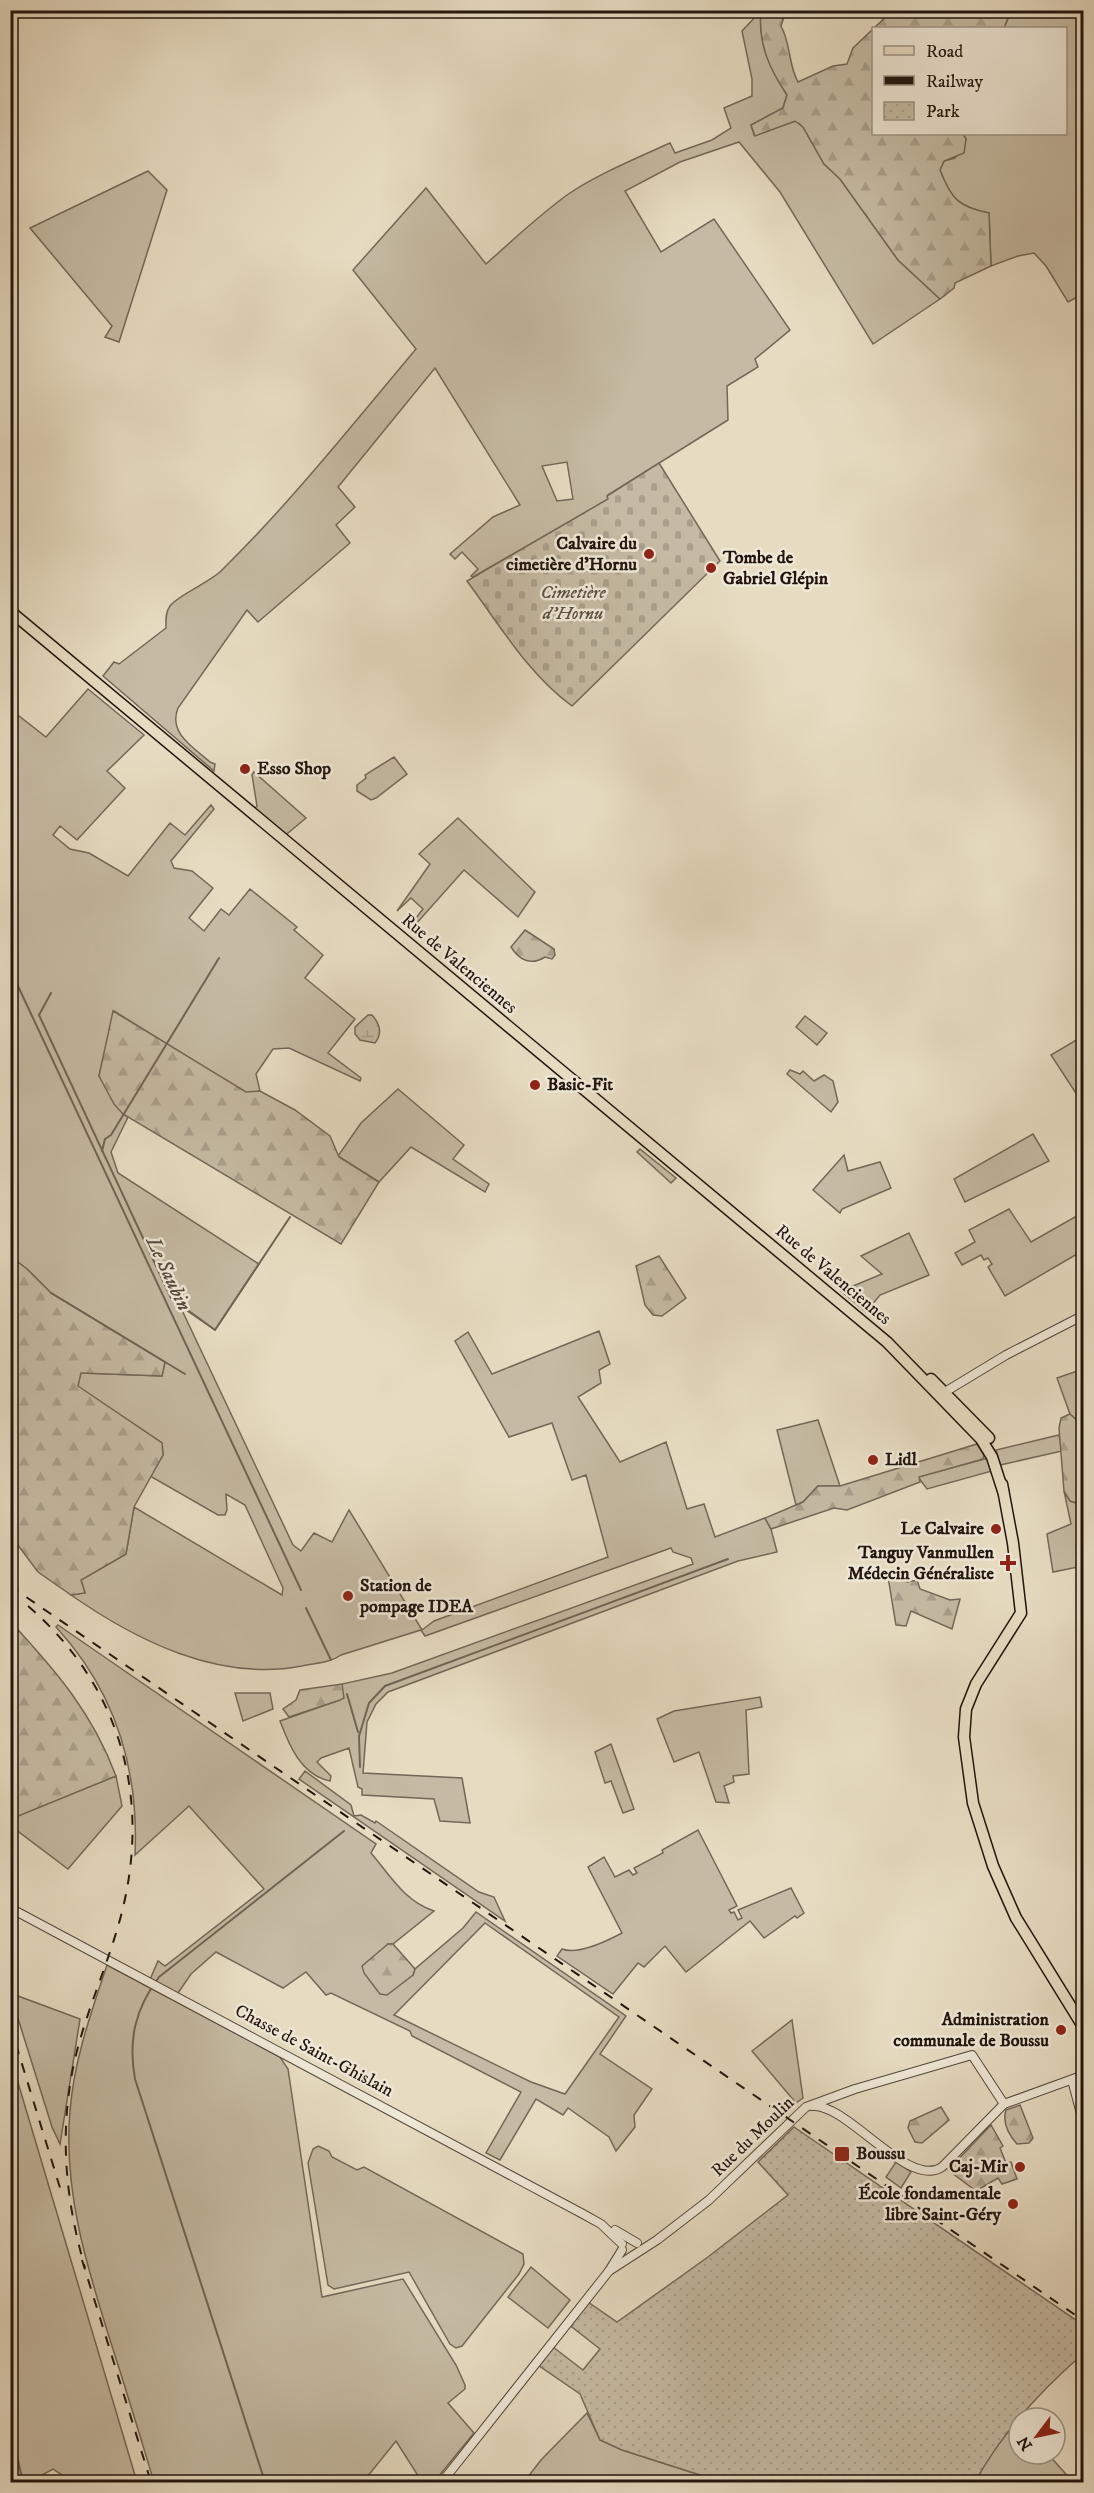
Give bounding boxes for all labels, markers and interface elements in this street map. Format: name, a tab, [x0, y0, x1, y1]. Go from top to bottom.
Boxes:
legend	[872, 27, 1067, 135]
text: Road	[926, 41, 963, 63]
text: Railway	[926, 71, 984, 93]
text: Park	[926, 101, 960, 123]
place label: Calvaire du cimetière d'Hornu	[506, 533, 637, 576]
marker: Calvaire du cimetière d'Hornu	[642, 547, 656, 561]
place label: Tombe de Gabriel Glépin	[722, 547, 829, 590]
marker: Tombe de Gabriel Glépin	[704, 561, 718, 575]
park label: Cimetière d'Hornu	[540, 582, 606, 625]
place label: Esso Shop	[257, 758, 331, 780]
marker: Esso Shop	[238, 762, 252, 776]
street label: Rue de Valenciennes	[397, 909, 521, 1019]
place label: Basic-Fit	[547, 1074, 613, 1096]
marker: Basic-Fit	[528, 1078, 542, 1092]
street label: Rue de Valenciennes	[771, 1220, 895, 1330]
water label: Le Saubin	[140, 1232, 196, 1315]
place label: Lidl	[885, 1449, 918, 1471]
marker: Lidl	[866, 1453, 880, 1467]
place label: Le Calvaire	[900, 1518, 985, 1540]
marker: Le Calvaire	[989, 1522, 1003, 1536]
place label: Tanguy Vanmullen Médecin Généraliste	[848, 1542, 995, 1585]
marker: Tanguy Vanmullen Médecin Généraliste	[999, 1554, 1017, 1572]
place label: Station de pompage IDEA	[359, 1575, 473, 1618]
marker: Station de pompage IDEA	[341, 1589, 355, 1603]
street label: Chasse de Saint-Ghislain	[231, 2000, 398, 2102]
place label: Administration communale de Boussu	[893, 2009, 1050, 2052]
marker: Administration communale de Boussu	[1054, 2023, 1068, 2037]
street label: Rue du Moulin	[707, 2092, 799, 2182]
place label: Boussu	[856, 2143, 906, 2165]
marker: Boussu	[833, 2145, 851, 2163]
place label: Caj-Mir	[949, 2156, 1008, 2178]
marker: Caj-Mir	[1013, 2160, 1027, 2174]
place label: École fondamentale libre Saint-Géry	[858, 2182, 1002, 2226]
marker: École fondamentale libre Saint-Géry	[1006, 2197, 1020, 2211]
north arrow	[1007, 2406, 1067, 2466]
text: N	[1013, 2433, 1037, 2454]

